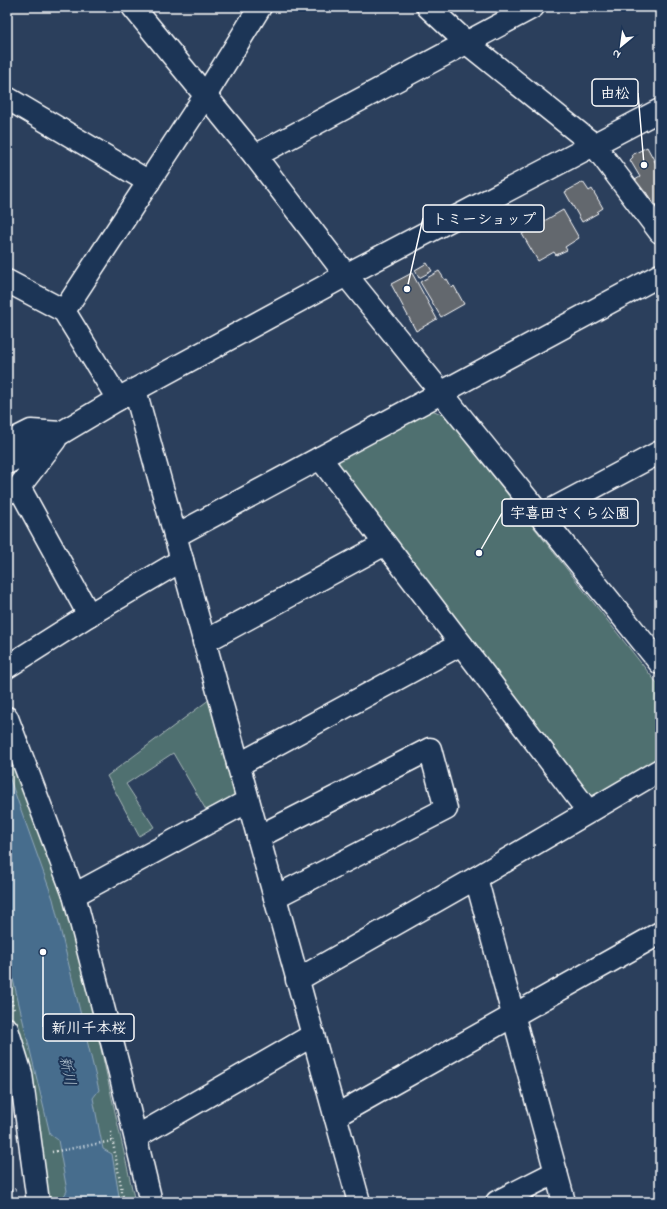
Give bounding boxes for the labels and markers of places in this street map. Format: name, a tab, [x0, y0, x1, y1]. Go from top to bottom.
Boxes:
callout: 由松	[592, 79, 638, 106]
callout: トミーショップ	[423, 205, 544, 232]
callout: 宇喜田さくら公園	[502, 499, 638, 526]
callout: 新川千本桜	[43, 1014, 134, 1041]

